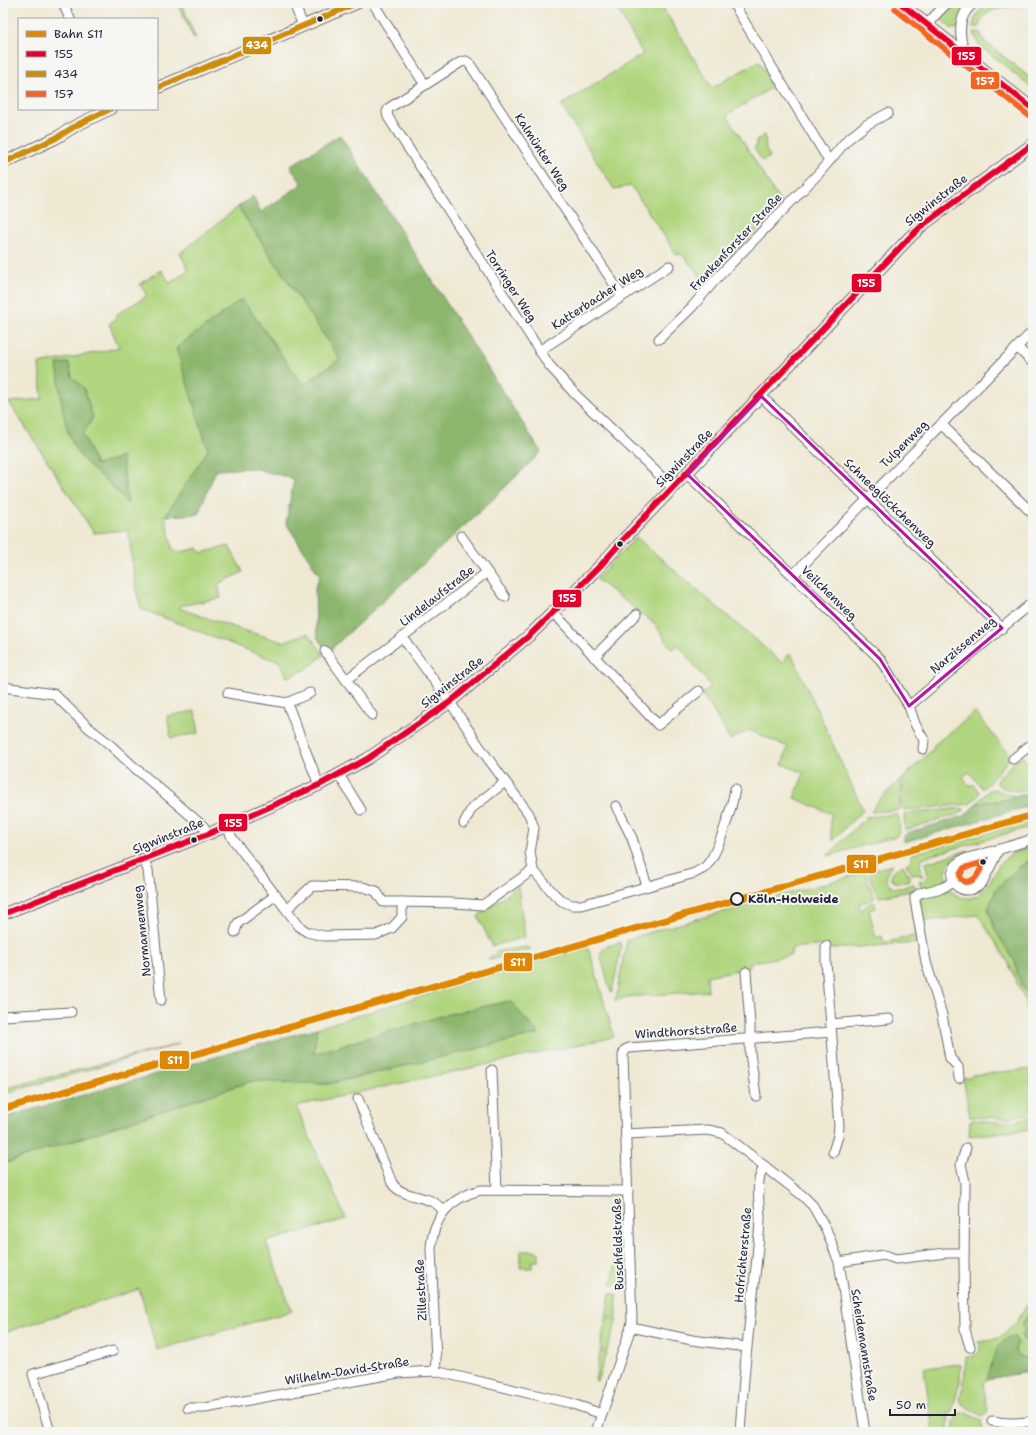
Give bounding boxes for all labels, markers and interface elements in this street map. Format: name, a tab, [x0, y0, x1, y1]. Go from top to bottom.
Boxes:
unlabelled marker	[315, 14, 325, 24]
legend	[18, 18, 158, 110]
text: Bahn S11	[54, 26, 103, 42]
line badge: 434	[242, 36, 272, 55]
text: 434	[246, 38, 269, 53]
text: 155	[54, 46, 73, 62]
line badge: 155	[951, 46, 982, 66]
text: 155	[957, 49, 975, 64]
text: 434	[54, 66, 78, 82]
line badge: 157	[970, 71, 1000, 90]
text: 157	[975, 74, 995, 89]
text: 157	[54, 86, 74, 102]
street label: Kalmünter Weg	[511, 110, 573, 194]
street label: Sigwinstraße	[901, 170, 971, 230]
street label: Frankenforster Straße	[686, 190, 786, 294]
street label: Torringer Weg	[482, 247, 540, 325]
street label: Katterbacher Weg	[548, 263, 646, 333]
line badge: 155	[851, 273, 882, 293]
text: 155	[857, 276, 875, 291]
street label: Tulpenweg	[877, 417, 931, 471]
street label: Sigwinstraße	[652, 425, 716, 491]
street label: Schneeglöckchenweg	[841, 455, 939, 551]
unlabelled marker	[615, 539, 625, 549]
street label: Lindelaufstraße	[396, 562, 478, 630]
street label: Veilchenweg	[798, 562, 860, 624]
line badge: 155	[552, 589, 582, 608]
text: 155	[558, 591, 576, 606]
street label: Narzissenweg	[927, 613, 999, 677]
street label: Sigwinstraße	[417, 652, 487, 712]
line badge: 155	[218, 813, 248, 832]
street label: Sigwinstraße	[130, 814, 206, 858]
text: 155	[224, 816, 242, 831]
unlabelled marker	[189, 835, 199, 845]
line badge: S11	[846, 854, 877, 874]
text: S11	[853, 857, 869, 872]
unlabelled marker	[978, 857, 988, 867]
street label: Normannenweg	[129, 884, 155, 978]
place label: Köln-Holweide	[748, 891, 839, 907]
marker: Köln-Holweide	[730, 892, 744, 906]
line badge: S11	[503, 952, 533, 972]
text: S11	[510, 955, 526, 970]
street label: Windthorststraße	[634, 1019, 738, 1043]
line badge: S11	[159, 1050, 190, 1070]
text: S11	[167, 1053, 183, 1068]
street label: Buschfeldstraße	[608, 1197, 628, 1290]
street label: Hofrichterstraße	[731, 1206, 755, 1304]
street label: Zillestraße	[411, 1258, 431, 1321]
street label: Scheidemannstraße	[847, 1288, 881, 1403]
street label: Wilhelm-David-Straße	[284, 1353, 411, 1389]
scale bar	[890, 1391, 955, 1417]
text: 50 m	[896, 1397, 926, 1413]

